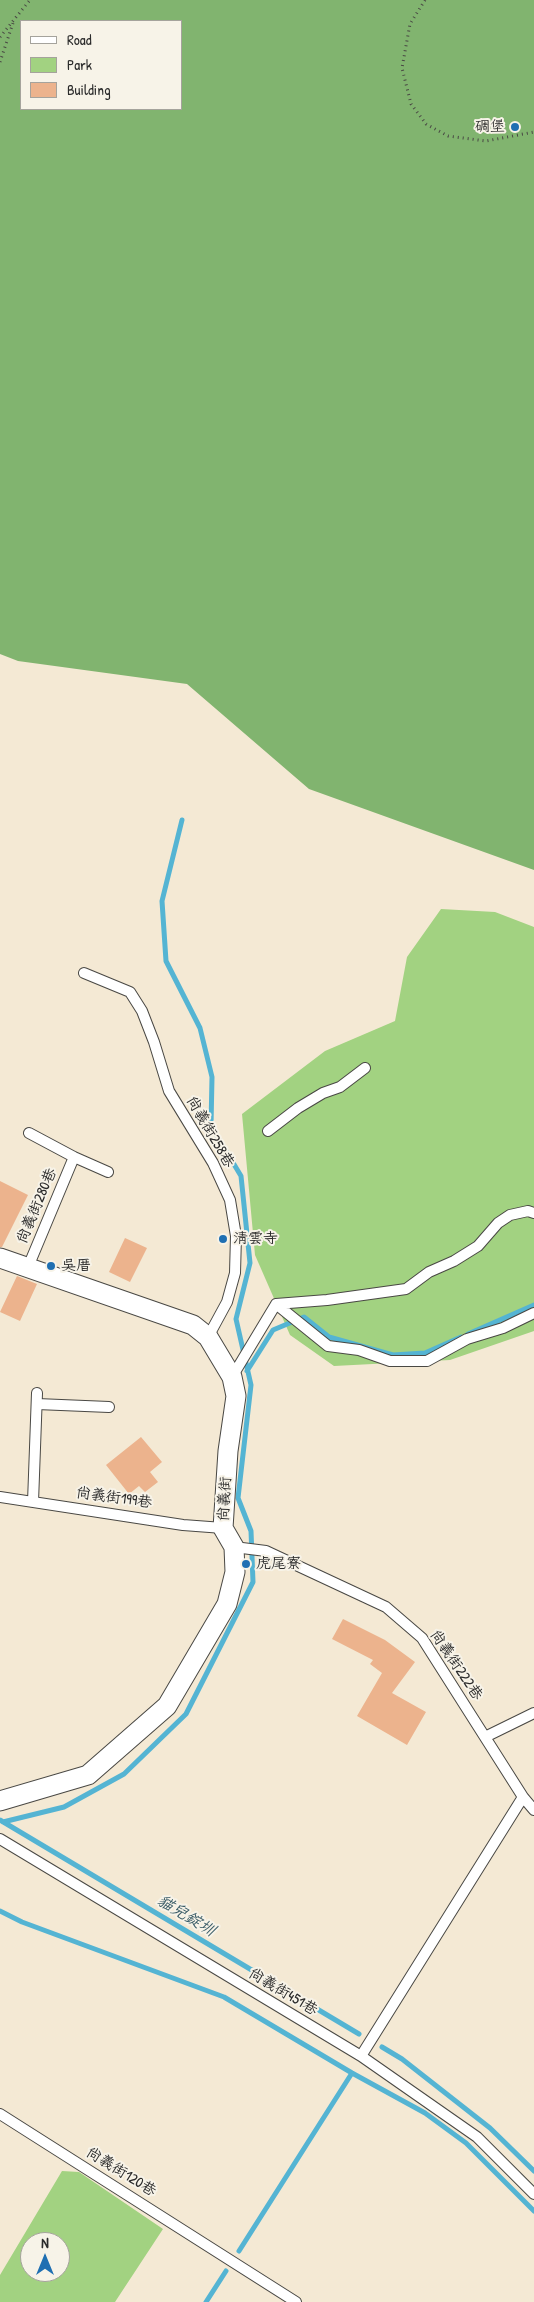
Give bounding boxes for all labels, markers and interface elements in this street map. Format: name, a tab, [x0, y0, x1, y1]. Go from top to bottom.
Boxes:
legend	[20, 20, 182, 110]
text: Road	[67, 29, 92, 50]
text: Park	[67, 54, 92, 75]
text: Building	[67, 79, 111, 100]
place label: 碉堡	[475, 118, 505, 136]
marker: 碉堡	[509, 121, 521, 133]
street label: 尚義街258巷	[182, 1093, 238, 1171]
street label: 尚義街280巷	[13, 1166, 61, 1246]
place label: 清雲寺	[233, 1230, 278, 1248]
marker: 清雲寺	[217, 1233, 229, 1245]
place label: 吳厝	[61, 1257, 91, 1275]
marker: 吳厝	[45, 1260, 57, 1272]
street label: 尚義街	[215, 1476, 235, 1522]
street label: 尚義街199巷	[75, 1484, 153, 1512]
place label: 虎尾寮	[256, 1555, 301, 1573]
marker: 虎尾寮	[240, 1558, 252, 1570]
street label: 尚義街222巷	[426, 1626, 486, 1704]
water label: 貓兒錠圳	[154, 1891, 218, 1941]
street label: 尚義街451巷	[245, 1964, 321, 2020]
street label: 尚義街120巷	[83, 2143, 159, 2201]
north arrow	[20, 2232, 70, 2282]
text: N	[41, 2233, 49, 2252]

